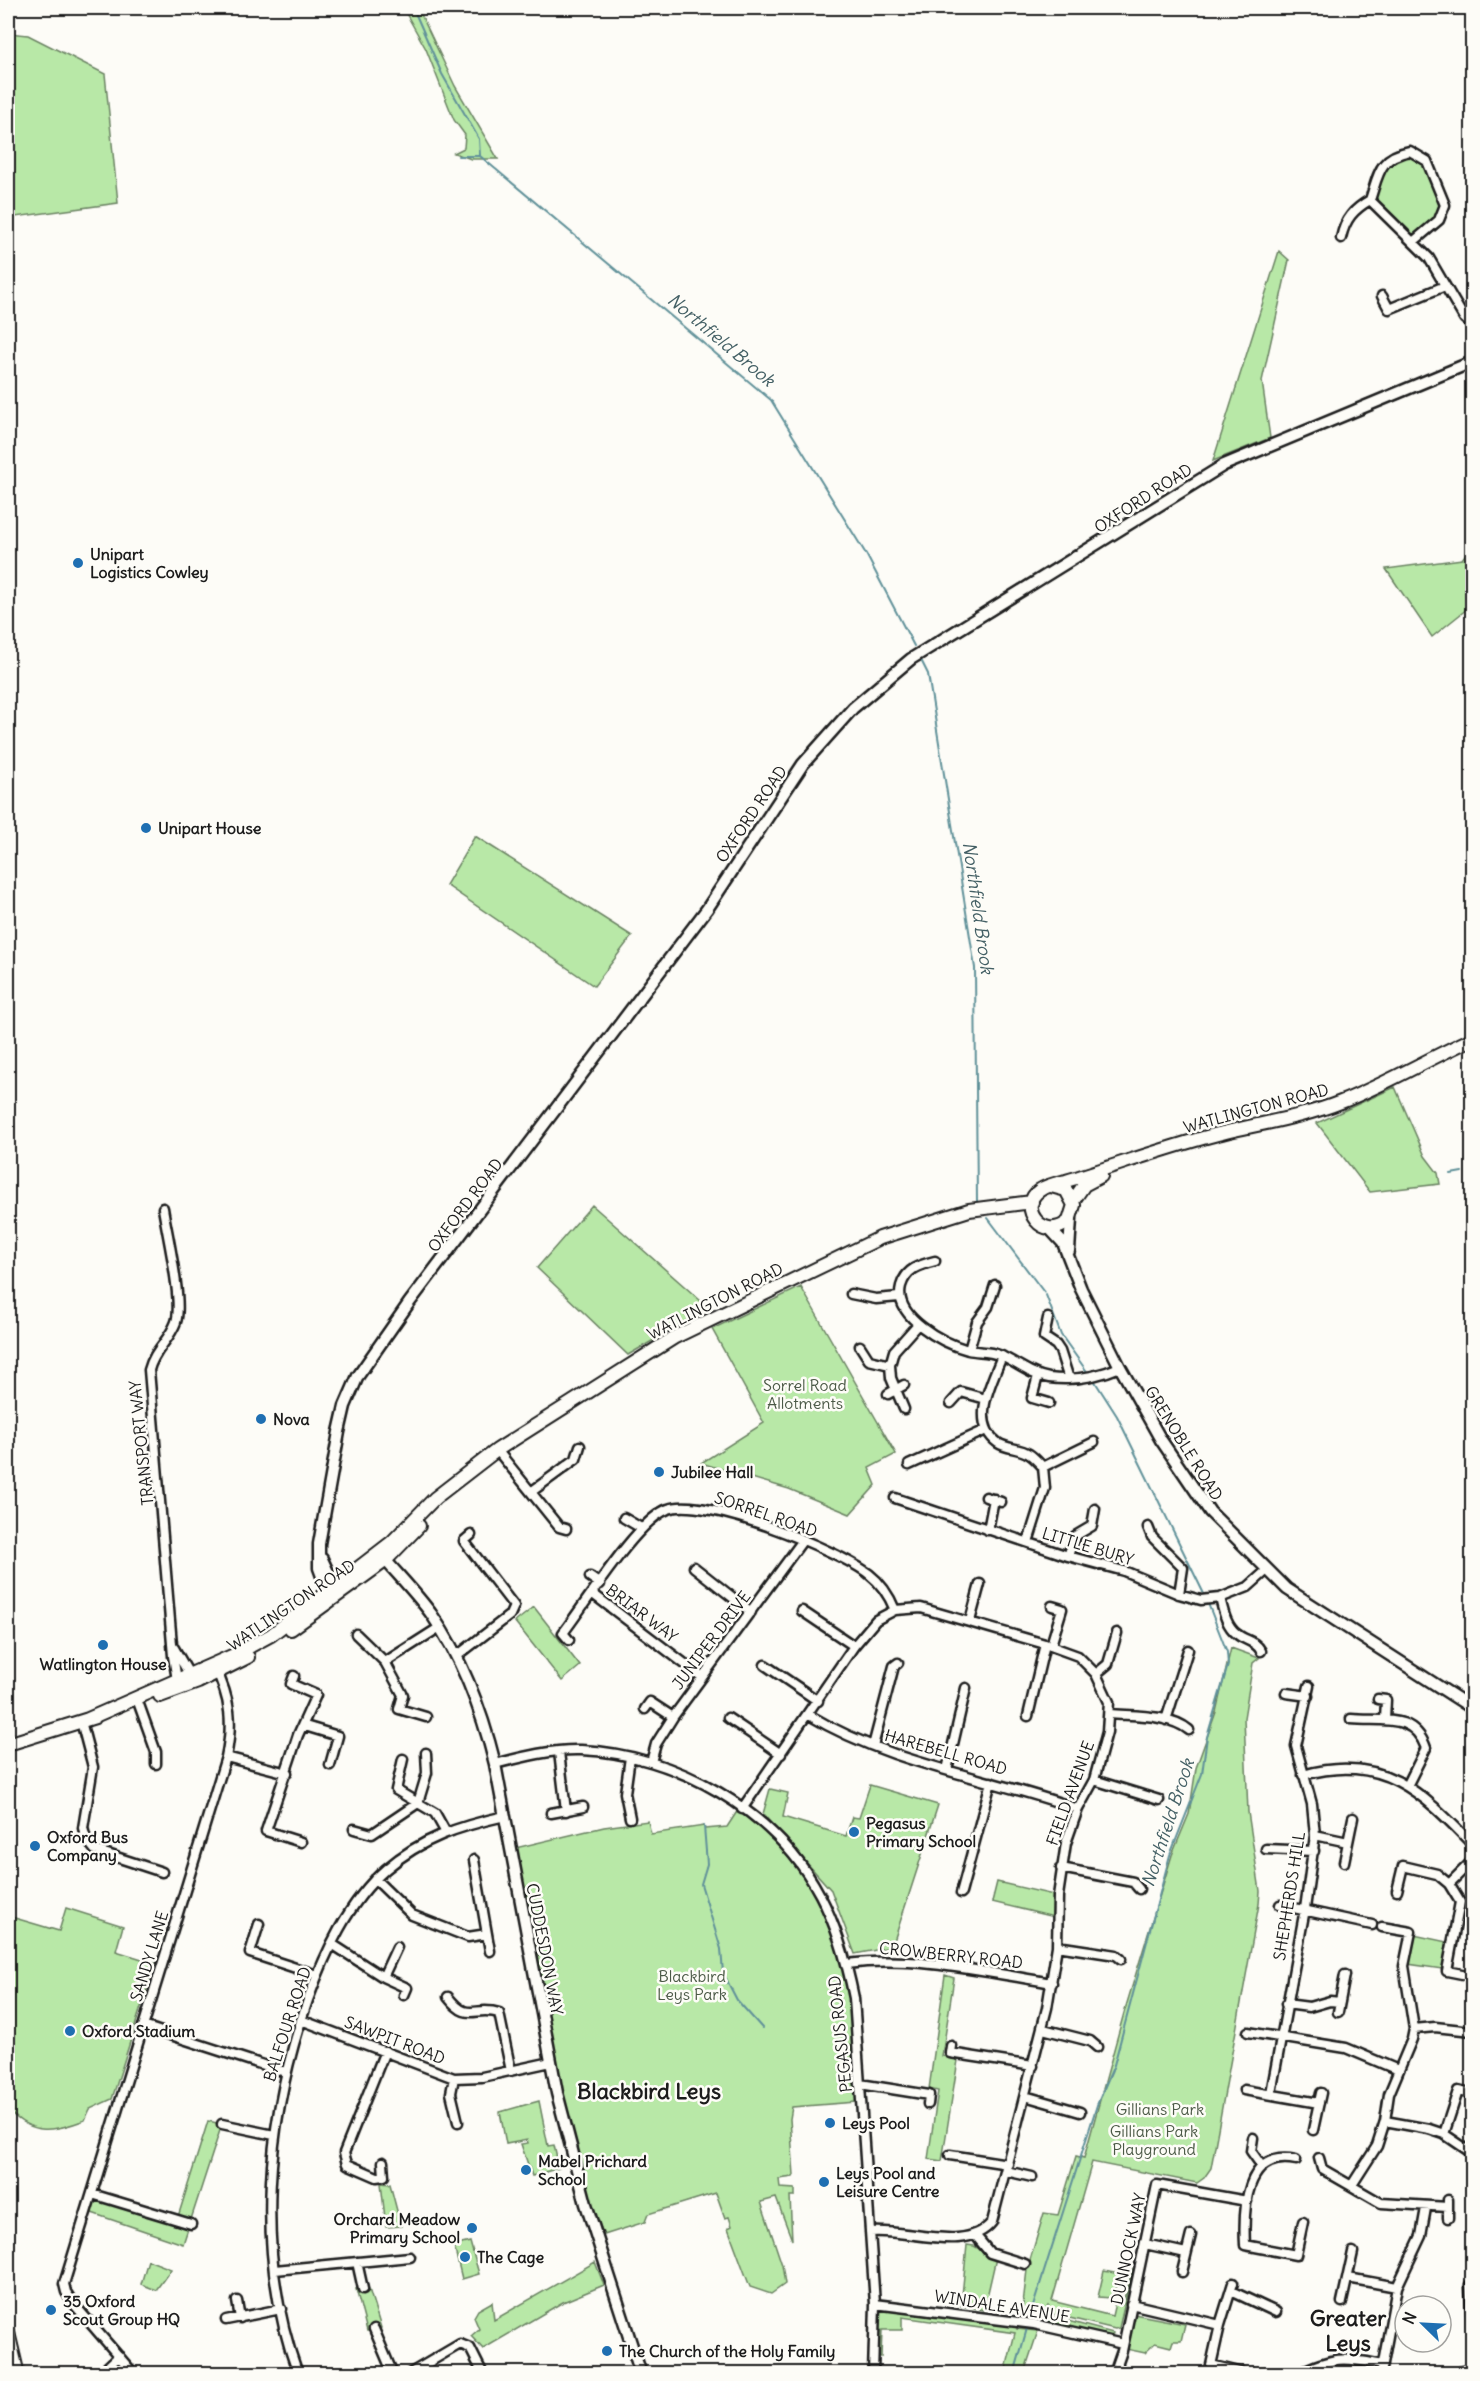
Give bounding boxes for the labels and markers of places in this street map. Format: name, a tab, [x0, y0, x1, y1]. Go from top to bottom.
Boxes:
place label: Unipart Logistics Cowley	[90, 544, 209, 583]
marker: Unipart Logistics Cowley	[71, 556, 85, 570]
place label: Unipart House	[158, 818, 262, 839]
marker: Unipart House	[139, 821, 153, 835]
place label: Nova	[273, 1409, 310, 1429]
marker: Nova	[254, 1412, 268, 1426]
place label: Jubilee Hall	[671, 1462, 753, 1482]
marker: Jubilee Hall	[652, 1465, 666, 1479]
marker: Watlington House	[96, 1638, 110, 1652]
place label: Watlington House	[39, 1654, 167, 1675]
place label: Pegasus Primary School	[866, 1813, 976, 1852]
marker: Pegasus Primary School	[847, 1825, 861, 1839]
place label: Oxford Bus Company	[47, 1827, 128, 1866]
marker: Oxford Bus Company	[28, 1839, 42, 1853]
place label: Oxford Stadium	[82, 2021, 195, 2041]
marker: Oxford Stadium	[63, 2024, 77, 2038]
place label: Leys Pool	[842, 2113, 910, 2134]
marker: Leys Pool	[823, 2116, 837, 2130]
place label: Mabel Prichard School	[538, 2151, 647, 2189]
marker: Mabel Prichard School	[519, 2163, 533, 2177]
place label: Leys Pool and Leisure Centre	[836, 2163, 940, 2201]
marker: Leys Pool and Leisure Centre	[817, 2175, 831, 2189]
place label: Orchard Meadow Primary School	[334, 2209, 460, 2248]
marker: Orchard Meadow Primary School	[465, 2221, 479, 2235]
place label: The Cage	[477, 2247, 544, 2268]
marker: The Cage	[458, 2250, 472, 2264]
place label: 35 Oxford Scout Group HQ	[63, 2291, 180, 2330]
marker: 35 Oxford Scout Group HQ	[44, 2303, 58, 2317]
place label: The Church of the Holy Family	[619, 2341, 835, 2362]
marker: The Church of the Holy Family	[600, 2344, 614, 2358]

